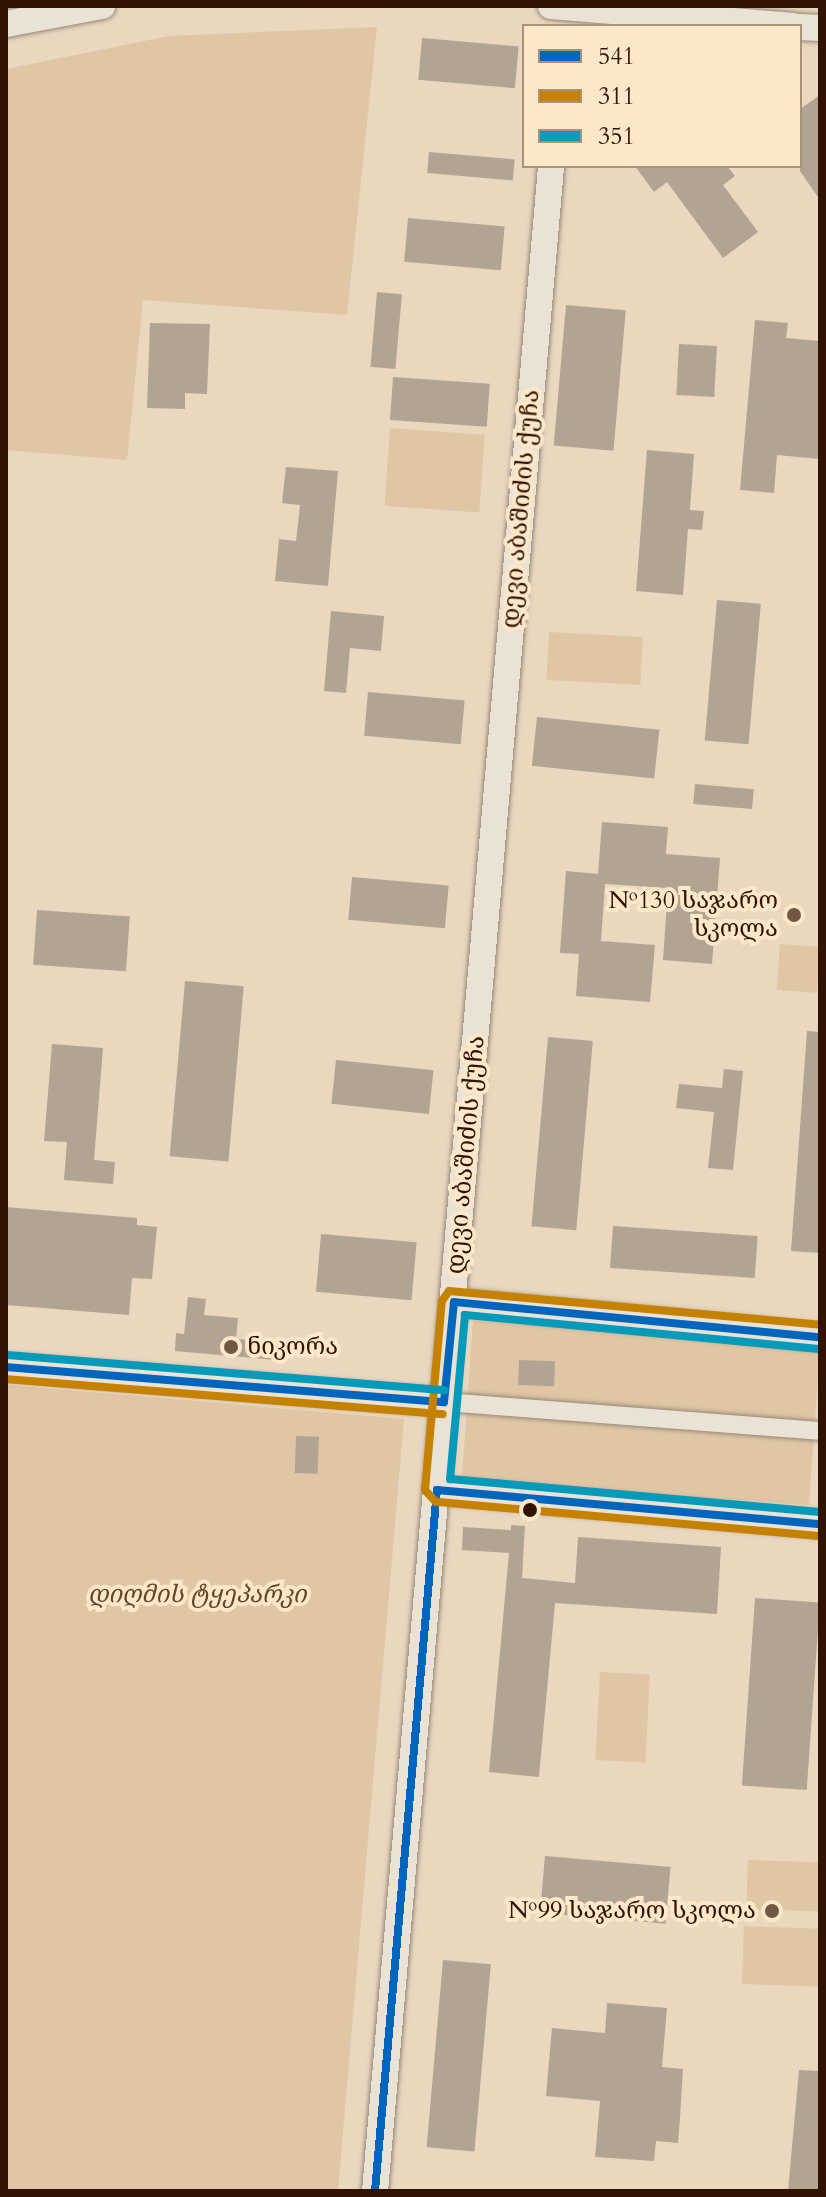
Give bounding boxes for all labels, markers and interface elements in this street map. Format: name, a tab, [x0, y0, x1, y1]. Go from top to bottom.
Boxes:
legend	[522, 24, 802, 168]
text: 541	[598, 40, 635, 73]
text: 311	[598, 80, 635, 113]
text: 351	[598, 120, 635, 153]
street label: დევი აბაშიძის ქუჩა	[496, 389, 546, 629]
place label: №130 საჯარო სკოლა	[609, 887, 778, 943]
marker: №130 საჯარო სკოლა	[785, 906, 803, 924]
street label: დევი აბაშიძის ქუჩა	[441, 1035, 491, 1275]
place label: ნიკორა	[247, 1333, 338, 1361]
marker: ნიკორა	[222, 1338, 240, 1356]
unlabelled marker	[522, 1502, 538, 1518]
park label: დიღმის ტყეპარკი	[88, 1581, 306, 1609]
place label: №99 საჯარო სკოლა	[508, 1897, 756, 1925]
marker: №99 საჯარო სკოლა	[763, 1902, 781, 1920]

